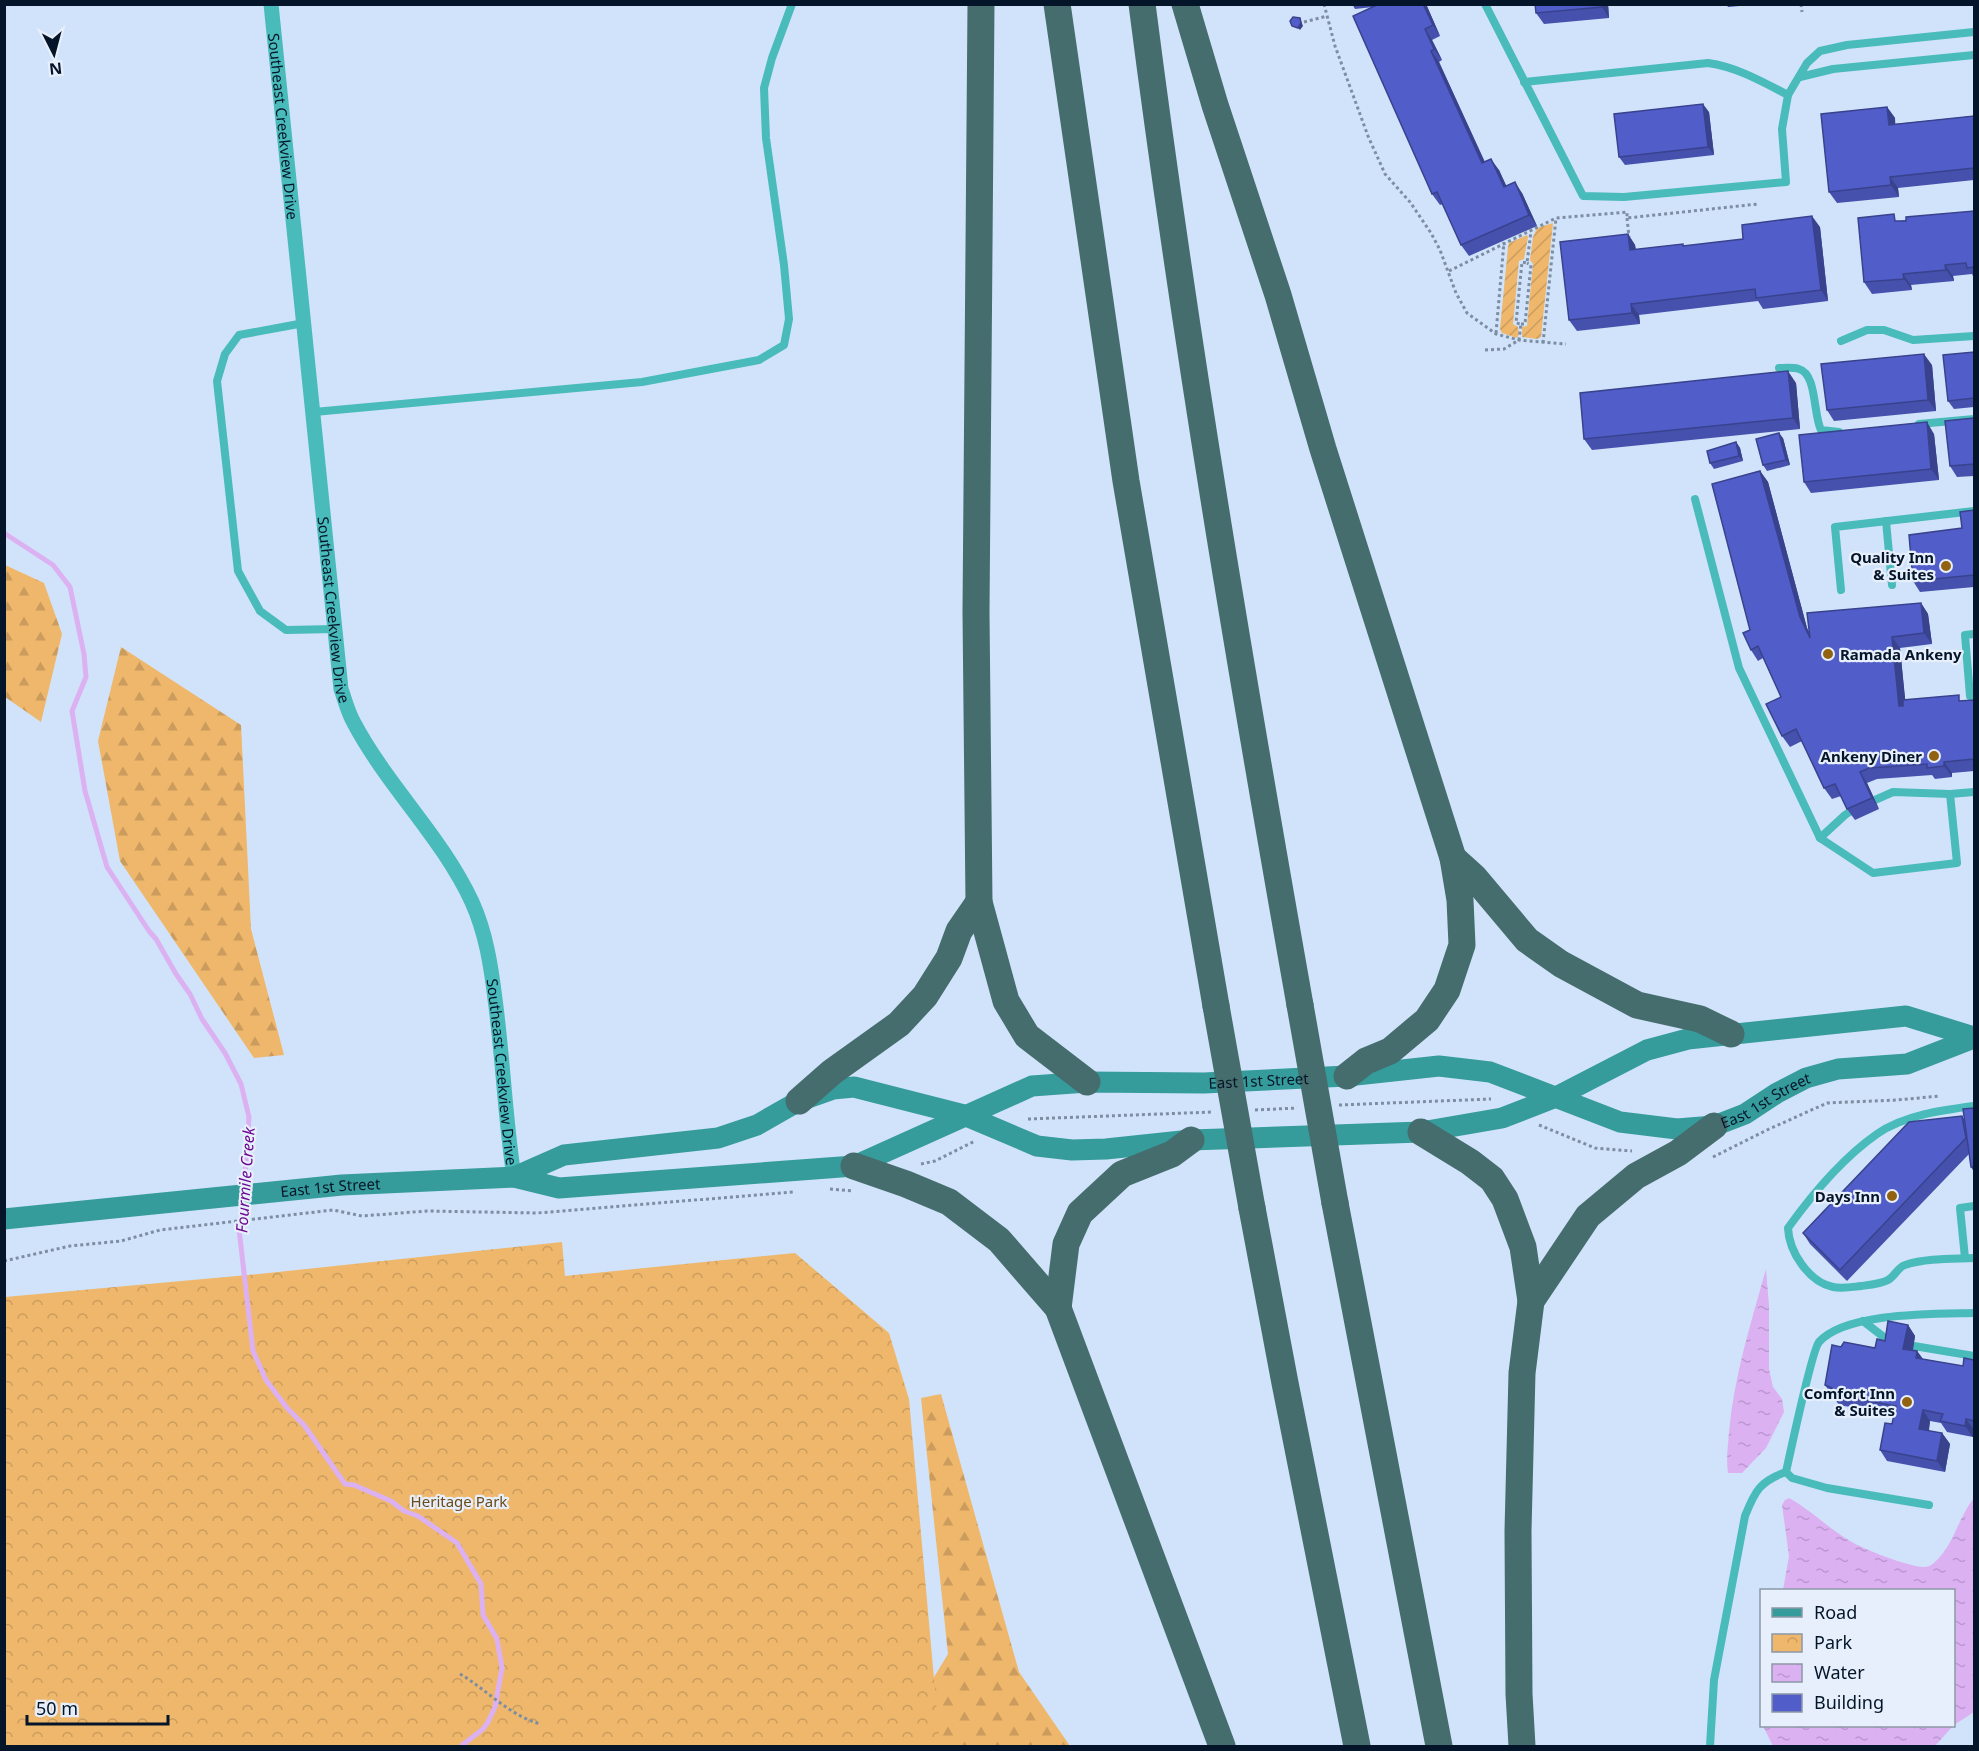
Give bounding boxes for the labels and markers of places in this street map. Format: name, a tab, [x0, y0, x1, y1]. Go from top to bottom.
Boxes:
place label: Quality Inn & Suites	[1850, 547, 1934, 584]
marker: Quality Inn & Suites	[1939, 559, 1953, 573]
place label: Ramada Ankeny	[1840, 644, 1962, 664]
marker: Ramada Ankeny	[1821, 647, 1835, 661]
place label: Ankeny Diner	[1821, 746, 1922, 766]
marker: Ankeny Diner	[1927, 749, 1941, 763]
place label: Days Inn	[1815, 1186, 1880, 1206]
marker: Days Inn	[1885, 1189, 1899, 1203]
place label: Comfort Inn & Suites	[1804, 1383, 1895, 1420]
marker: Comfort Inn & Suites	[1900, 1395, 1914, 1409]

